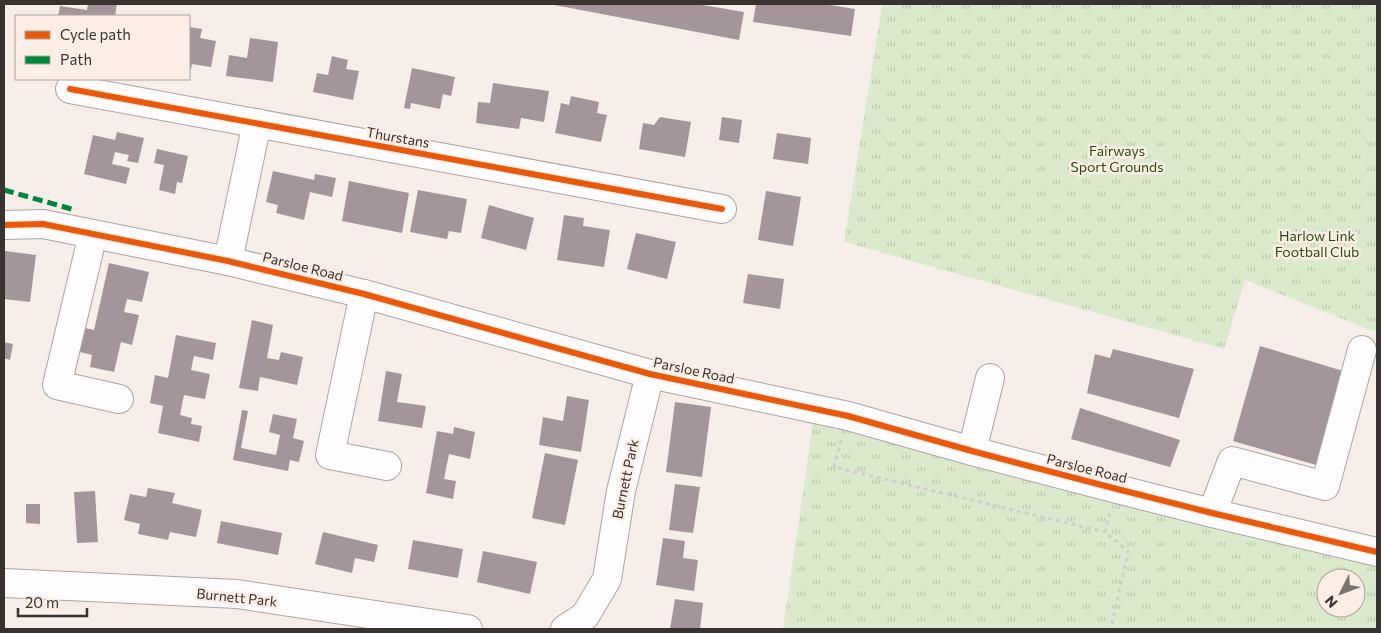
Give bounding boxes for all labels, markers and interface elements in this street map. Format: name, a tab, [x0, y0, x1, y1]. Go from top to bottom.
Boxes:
legend	[15, 15, 190, 80]
text: Cycle path	[60, 25, 131, 43]
text: Path	[60, 50, 92, 68]
street label: Thurstans	[365, 123, 431, 151]
park label: Fairways Sport Grounds	[1070, 142, 1164, 175]
park label: Harlow Link Football Club	[1275, 227, 1359, 260]
street label: Parsloe Road	[261, 248, 345, 284]
street label: Parsloe Road	[652, 353, 736, 387]
street label: Burnett Park	[608, 437, 642, 520]
street label: Parsloe Road	[1045, 450, 1129, 486]
north arrow	[1316, 568, 1366, 618]
street label: Burnett Park	[196, 584, 279, 610]
scale bar	[18, 586, 86, 618]
text: N	[1321, 592, 1341, 612]
text: 20 m	[25, 593, 59, 611]

